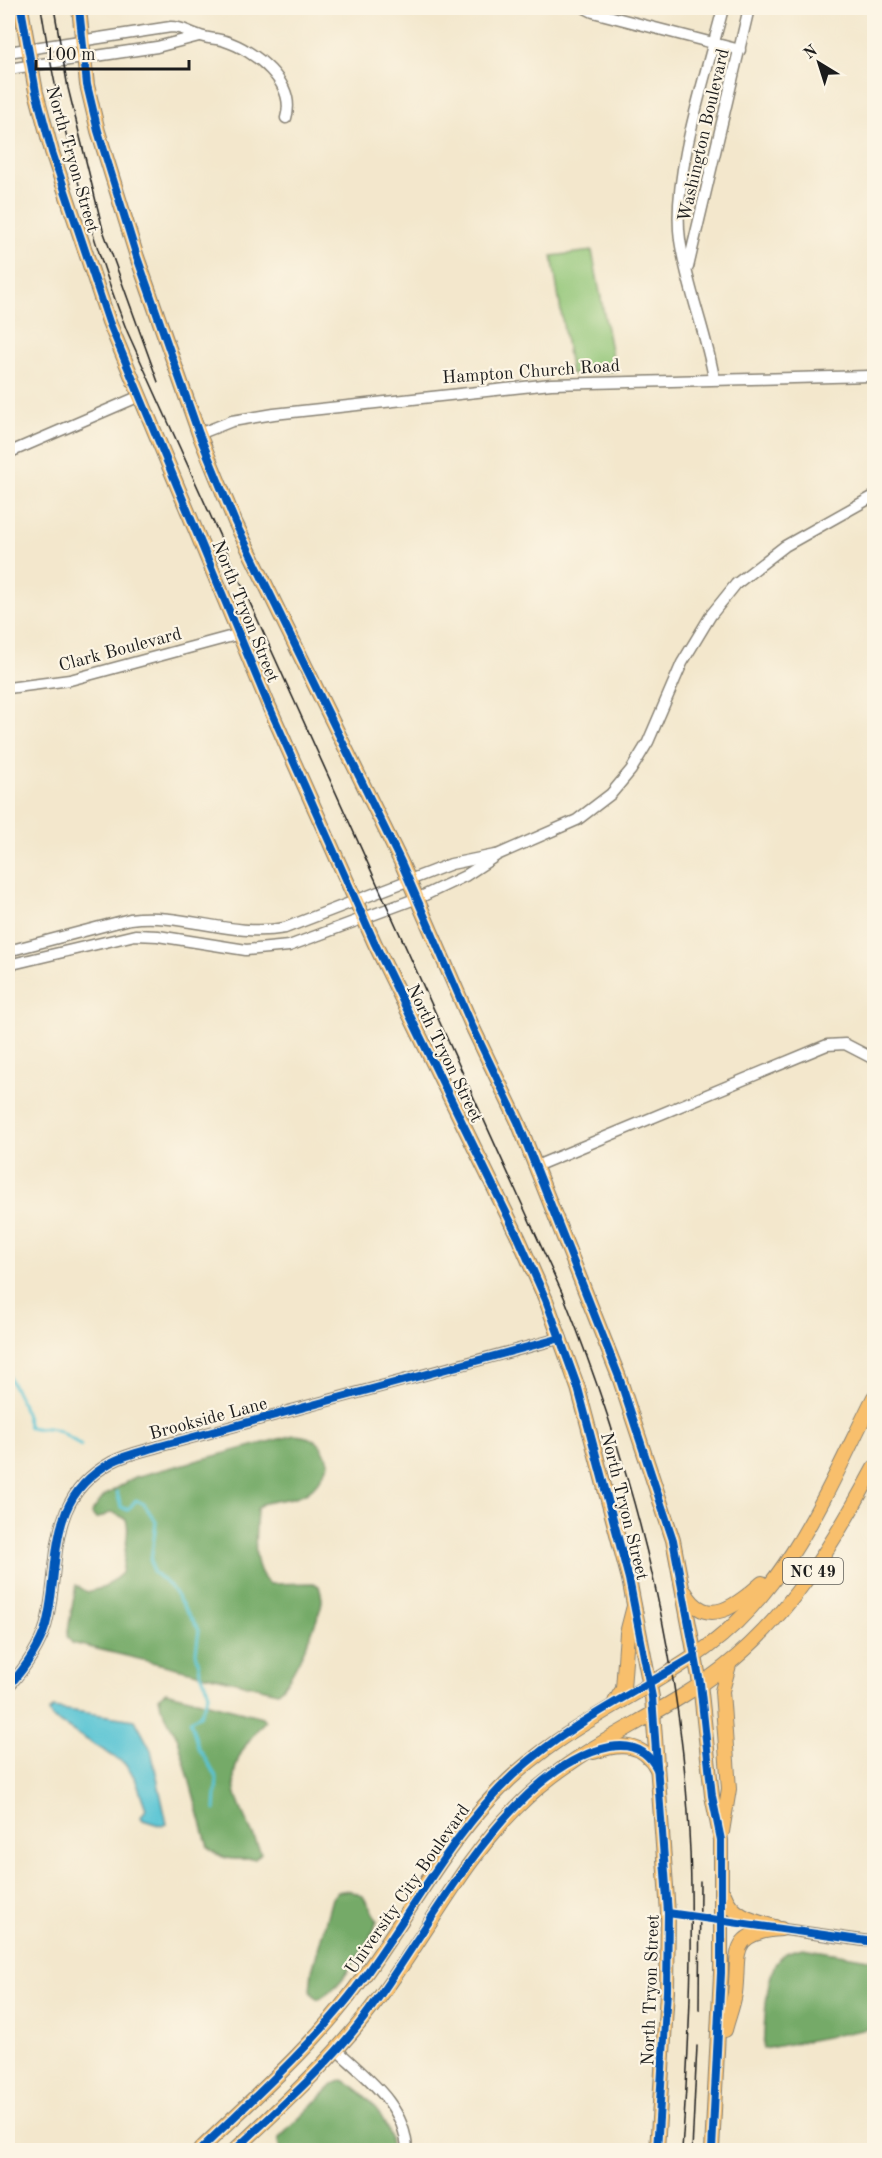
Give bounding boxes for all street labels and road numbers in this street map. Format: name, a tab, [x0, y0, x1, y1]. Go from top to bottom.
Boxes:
street label: Washington Boulevard	[675, 47, 733, 224]
street label: North Tryon Street	[42, 84, 102, 235]
street label: Hampton Church Road	[442, 357, 621, 387]
street label: North Tryon Street	[208, 538, 282, 685]
street label: Clark Boulevard	[57, 625, 184, 675]
street label: North Tryon Street	[403, 981, 485, 1126]
street label: Brookside Lane	[147, 1395, 269, 1443]
street label: North Tryon Street	[597, 1431, 651, 1582]
road number: NC 49	[783, 1558, 843, 1584]
street label: University City Boulevard	[342, 1801, 473, 1978]
street label: North Tryon Street	[639, 1914, 663, 2066]

